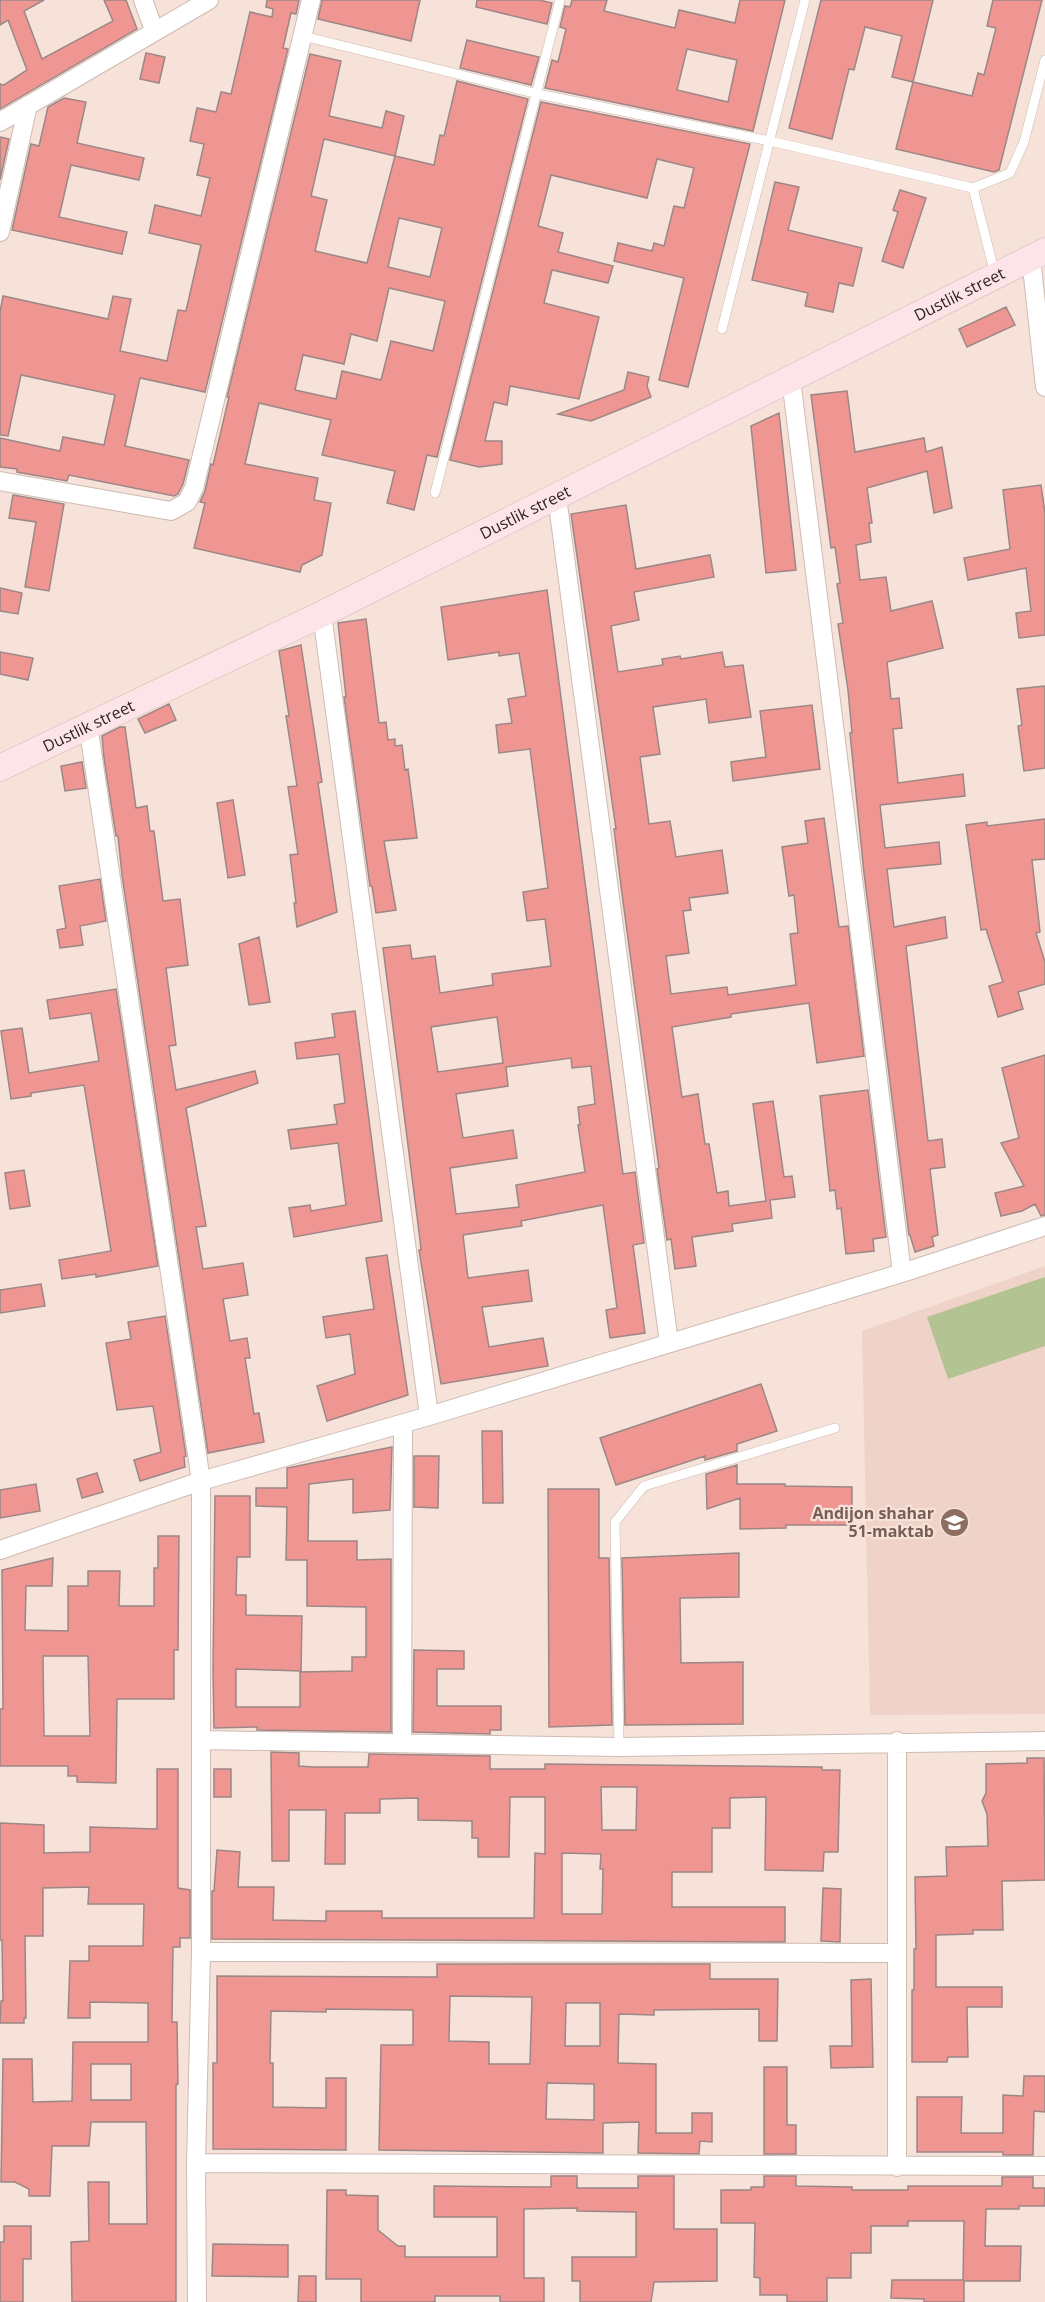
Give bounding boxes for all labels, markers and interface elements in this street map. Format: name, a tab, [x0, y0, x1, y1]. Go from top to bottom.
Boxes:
street label: Dustlik street	[910, 262, 1009, 326]
street label: Dustlik street	[476, 480, 574, 544]
street label: Dustlik street	[39, 694, 138, 757]
place label: Andijon shahar 51-maktab	[812, 1502, 934, 1542]
school or university icon: Andijon shahar 51-maktab	[939, 1506, 971, 1538]

